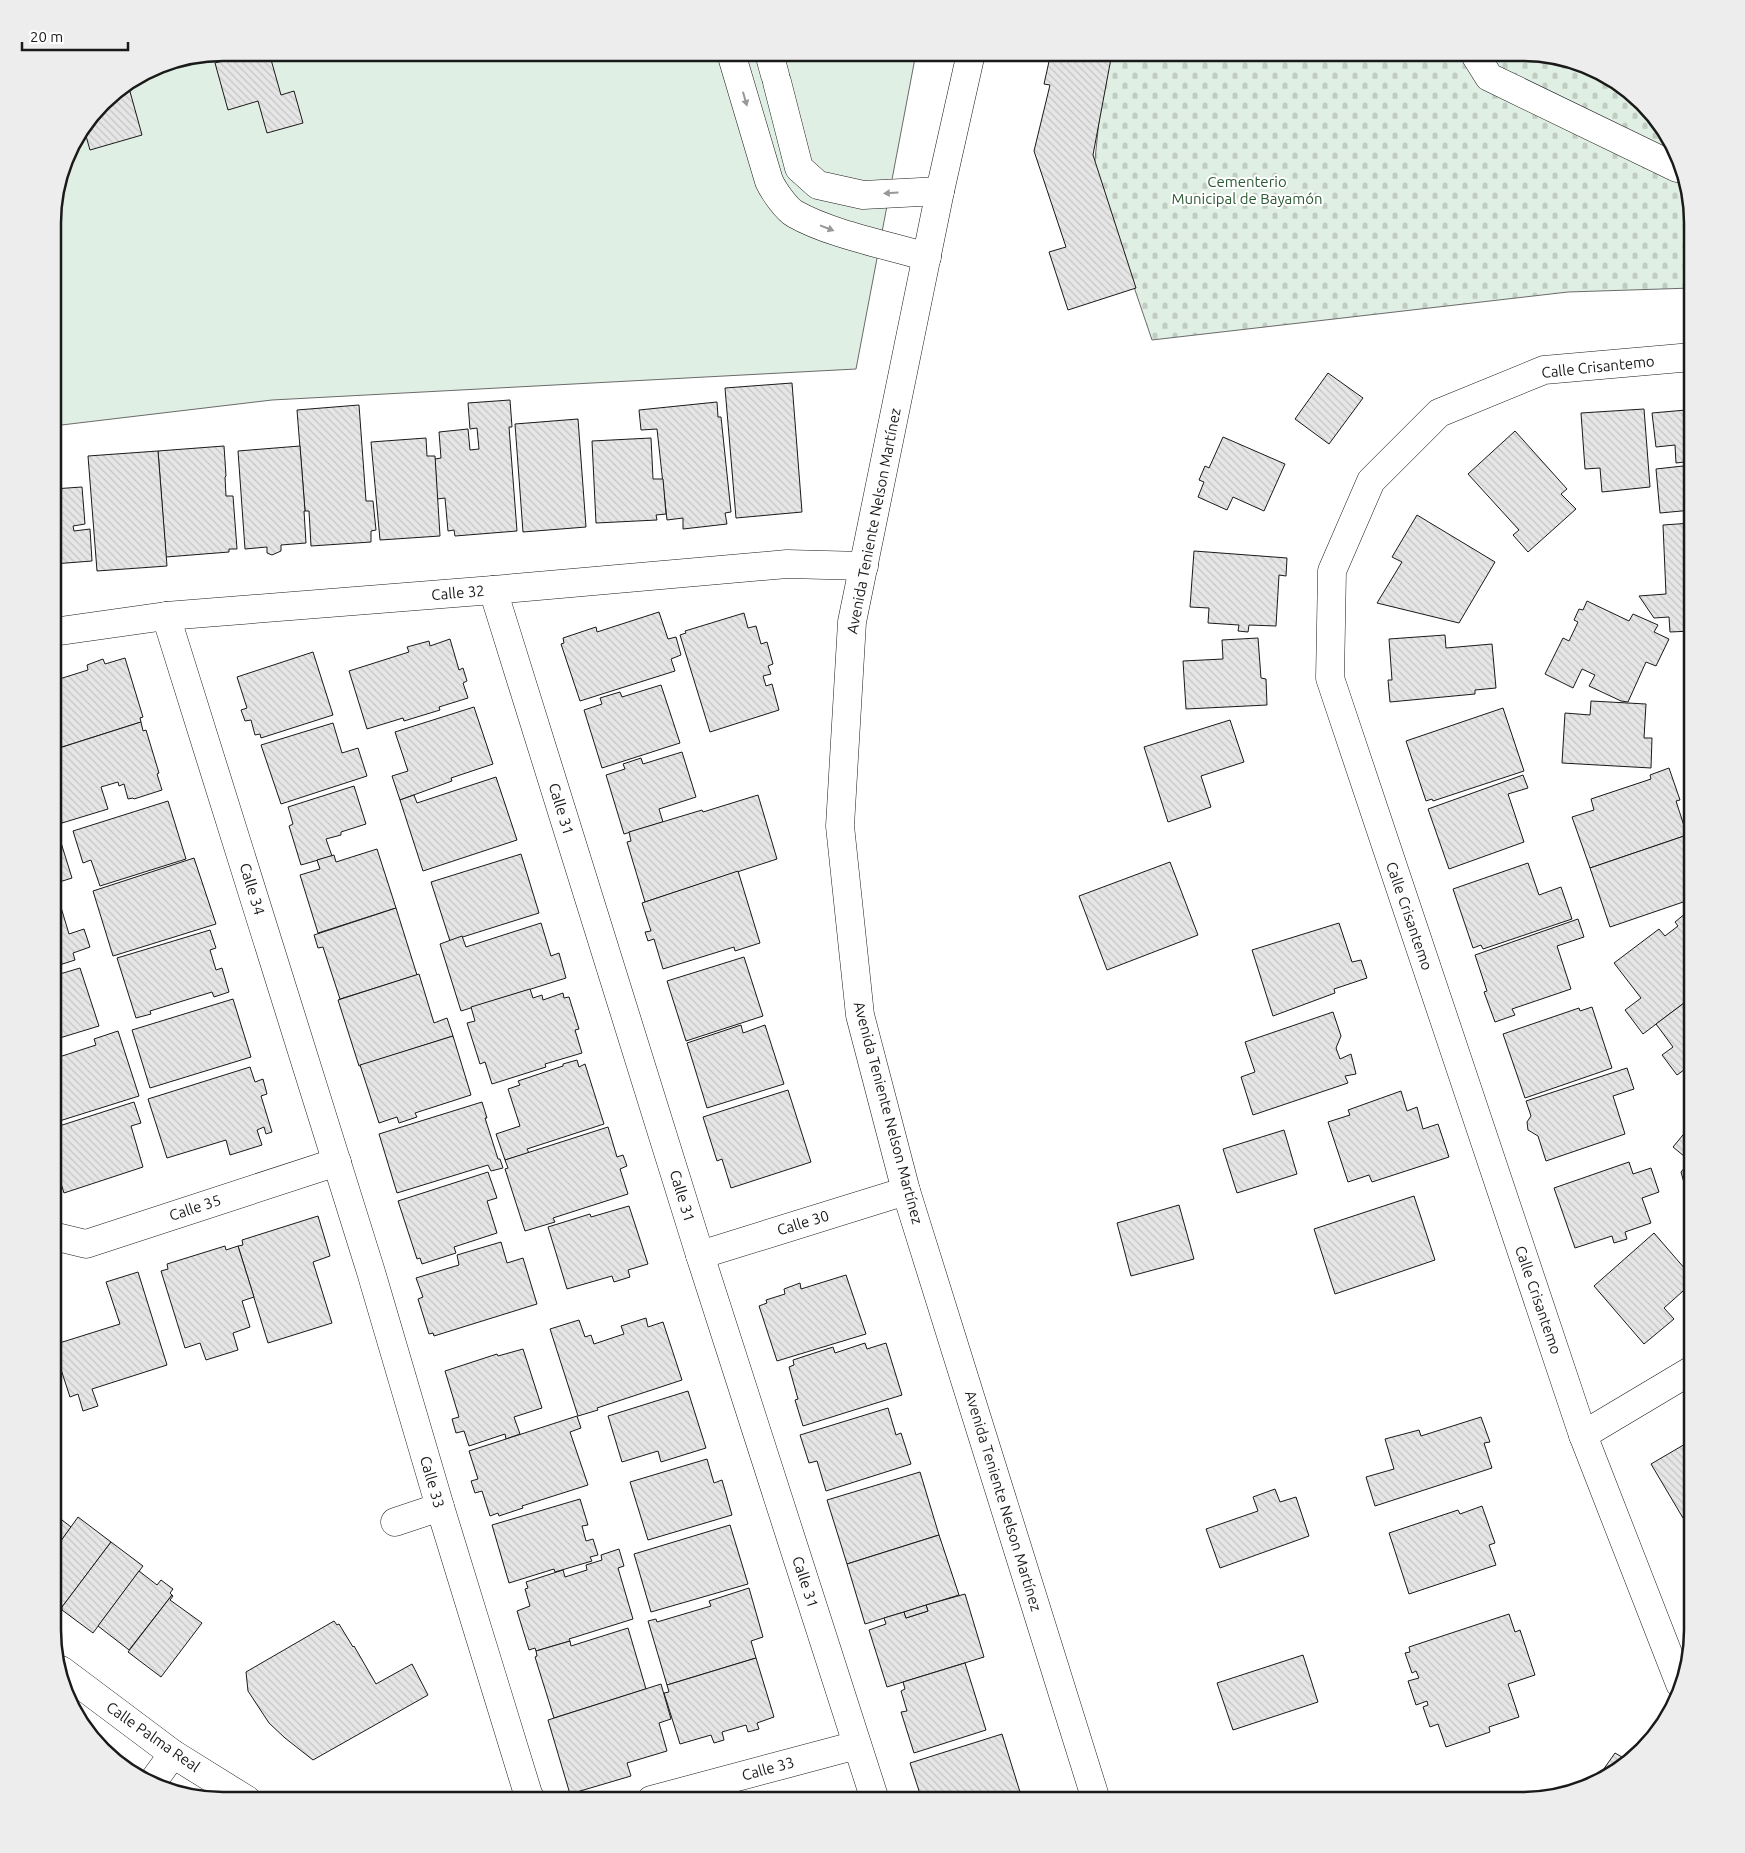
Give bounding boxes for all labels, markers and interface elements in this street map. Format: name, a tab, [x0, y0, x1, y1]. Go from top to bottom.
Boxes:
scale bar	[22, 20, 129, 52]
text: 20 m	[30, 28, 63, 45]
one-way arrow	[742, 92, 750, 107]
park label: Cementerio Municipal de Bayamón	[1171, 173, 1323, 207]
one-way arrow	[883, 190, 899, 198]
one-way arrow	[820, 224, 835, 232]
street label: Calle Crisantemo	[1541, 352, 1655, 381]
street label: Avenida Teniente Nelson Martínez	[843, 406, 904, 635]
street label: Calle 32	[431, 582, 485, 603]
street label: Calle 31	[546, 781, 577, 837]
street label: Calle Crisantemo	[1383, 859, 1436, 972]
street label: Calle 34	[237, 861, 268, 917]
street label: Avenida Teniente Nelson Martínez	[851, 1000, 926, 1226]
street label: Calle 31	[667, 1168, 698, 1224]
street label: Calle 35	[167, 1191, 223, 1224]
street label: Calle 30	[775, 1207, 831, 1238]
street label: Calle Crisantemo	[1512, 1243, 1565, 1356]
street label: Avenida Teniente Nelson Martínez	[962, 1389, 1045, 1613]
street label: Calle 33	[417, 1454, 448, 1510]
street label: Calle 31	[789, 1554, 822, 1610]
street label: Calle Palma Real	[103, 1698, 203, 1775]
street label: Calle 33	[740, 1753, 796, 1784]

